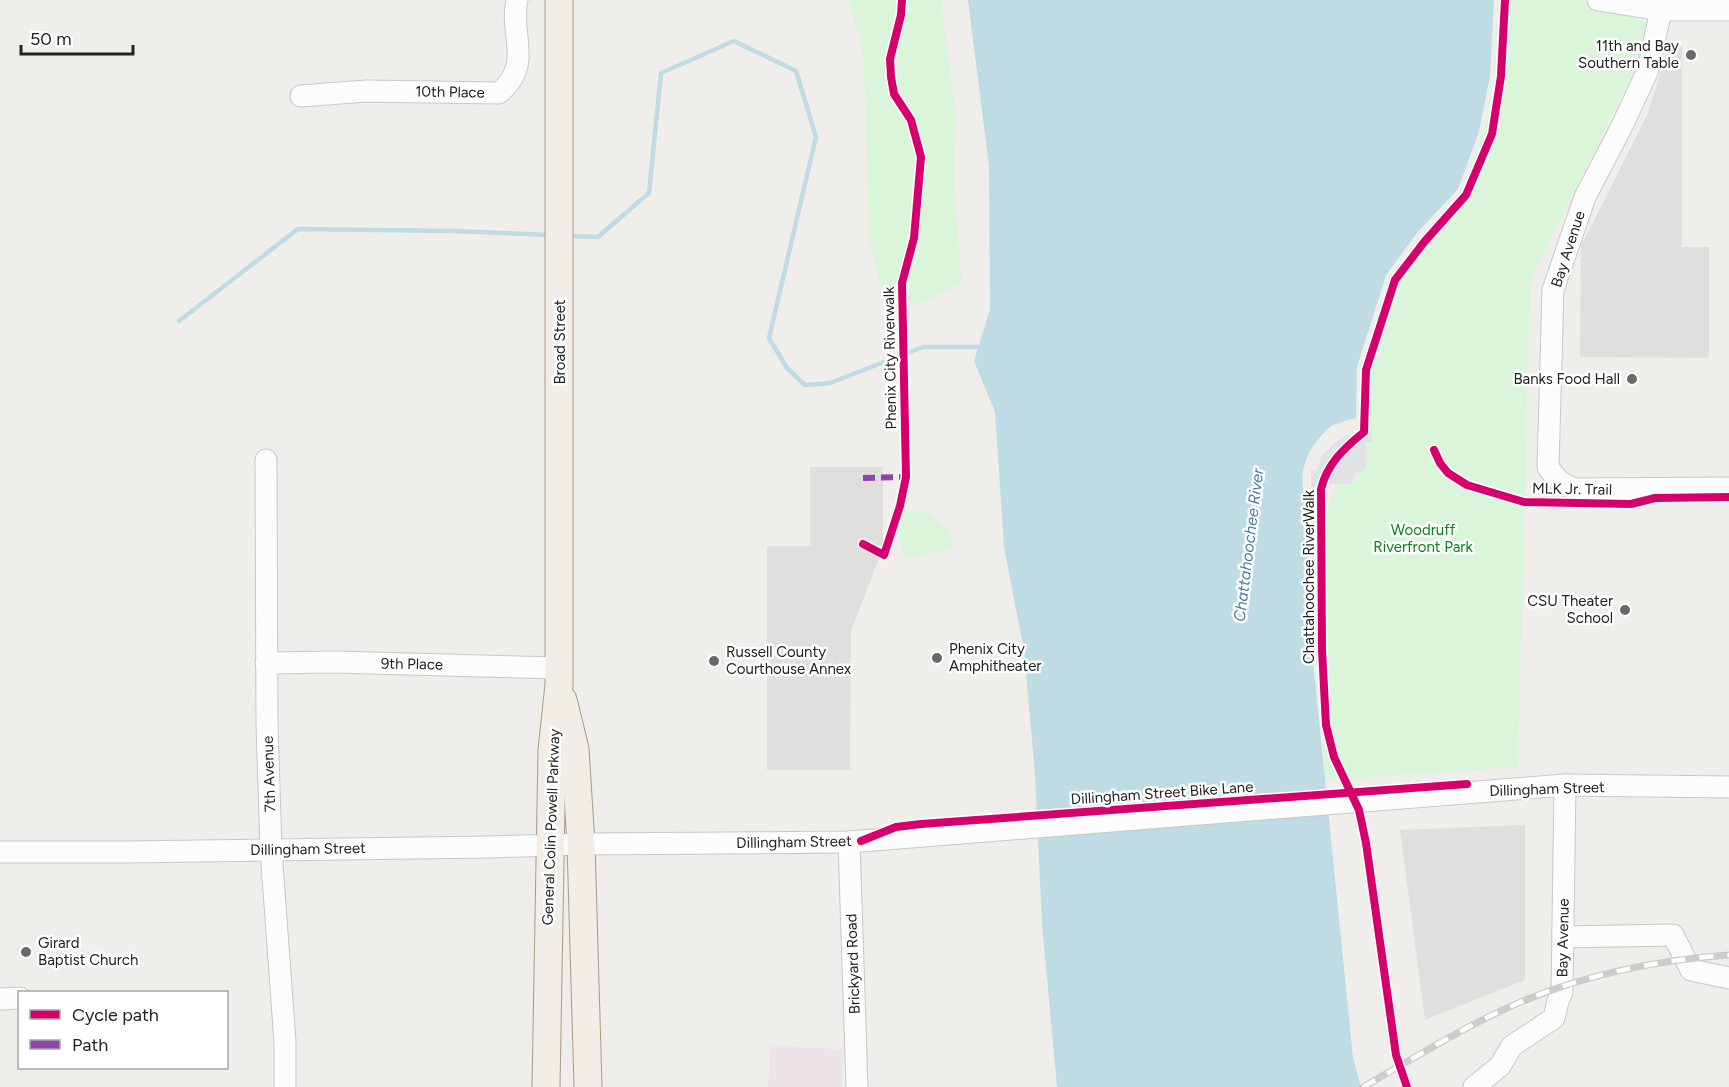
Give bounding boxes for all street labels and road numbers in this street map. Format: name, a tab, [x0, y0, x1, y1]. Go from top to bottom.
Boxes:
street label: 10th Place	[415, 82, 485, 102]
street label: Bay Avenue	[1547, 209, 1589, 289]
street label: Phenix City Riverwalk	[880, 286, 900, 430]
street label: Broad Street	[551, 299, 569, 385]
street label: MLK Jr. Trail	[1532, 479, 1612, 499]
street label: Chattahoochee RiverWalk	[1300, 489, 1318, 664]
street label: 9th Place	[381, 654, 443, 674]
street label: General Colin Powell Parkway	[539, 728, 563, 926]
street label: 7th Avenue	[259, 735, 279, 813]
street label: Dillingham Street Bike Lane	[1070, 778, 1254, 808]
street label: Dillingham Street	[1489, 778, 1605, 800]
street label: Dillingham Street	[736, 832, 852, 852]
street label: Dillingham Street	[250, 839, 366, 859]
street label: Bay Avenue	[1553, 898, 1573, 978]
street label: Brickyard Road	[842, 913, 864, 1015]

